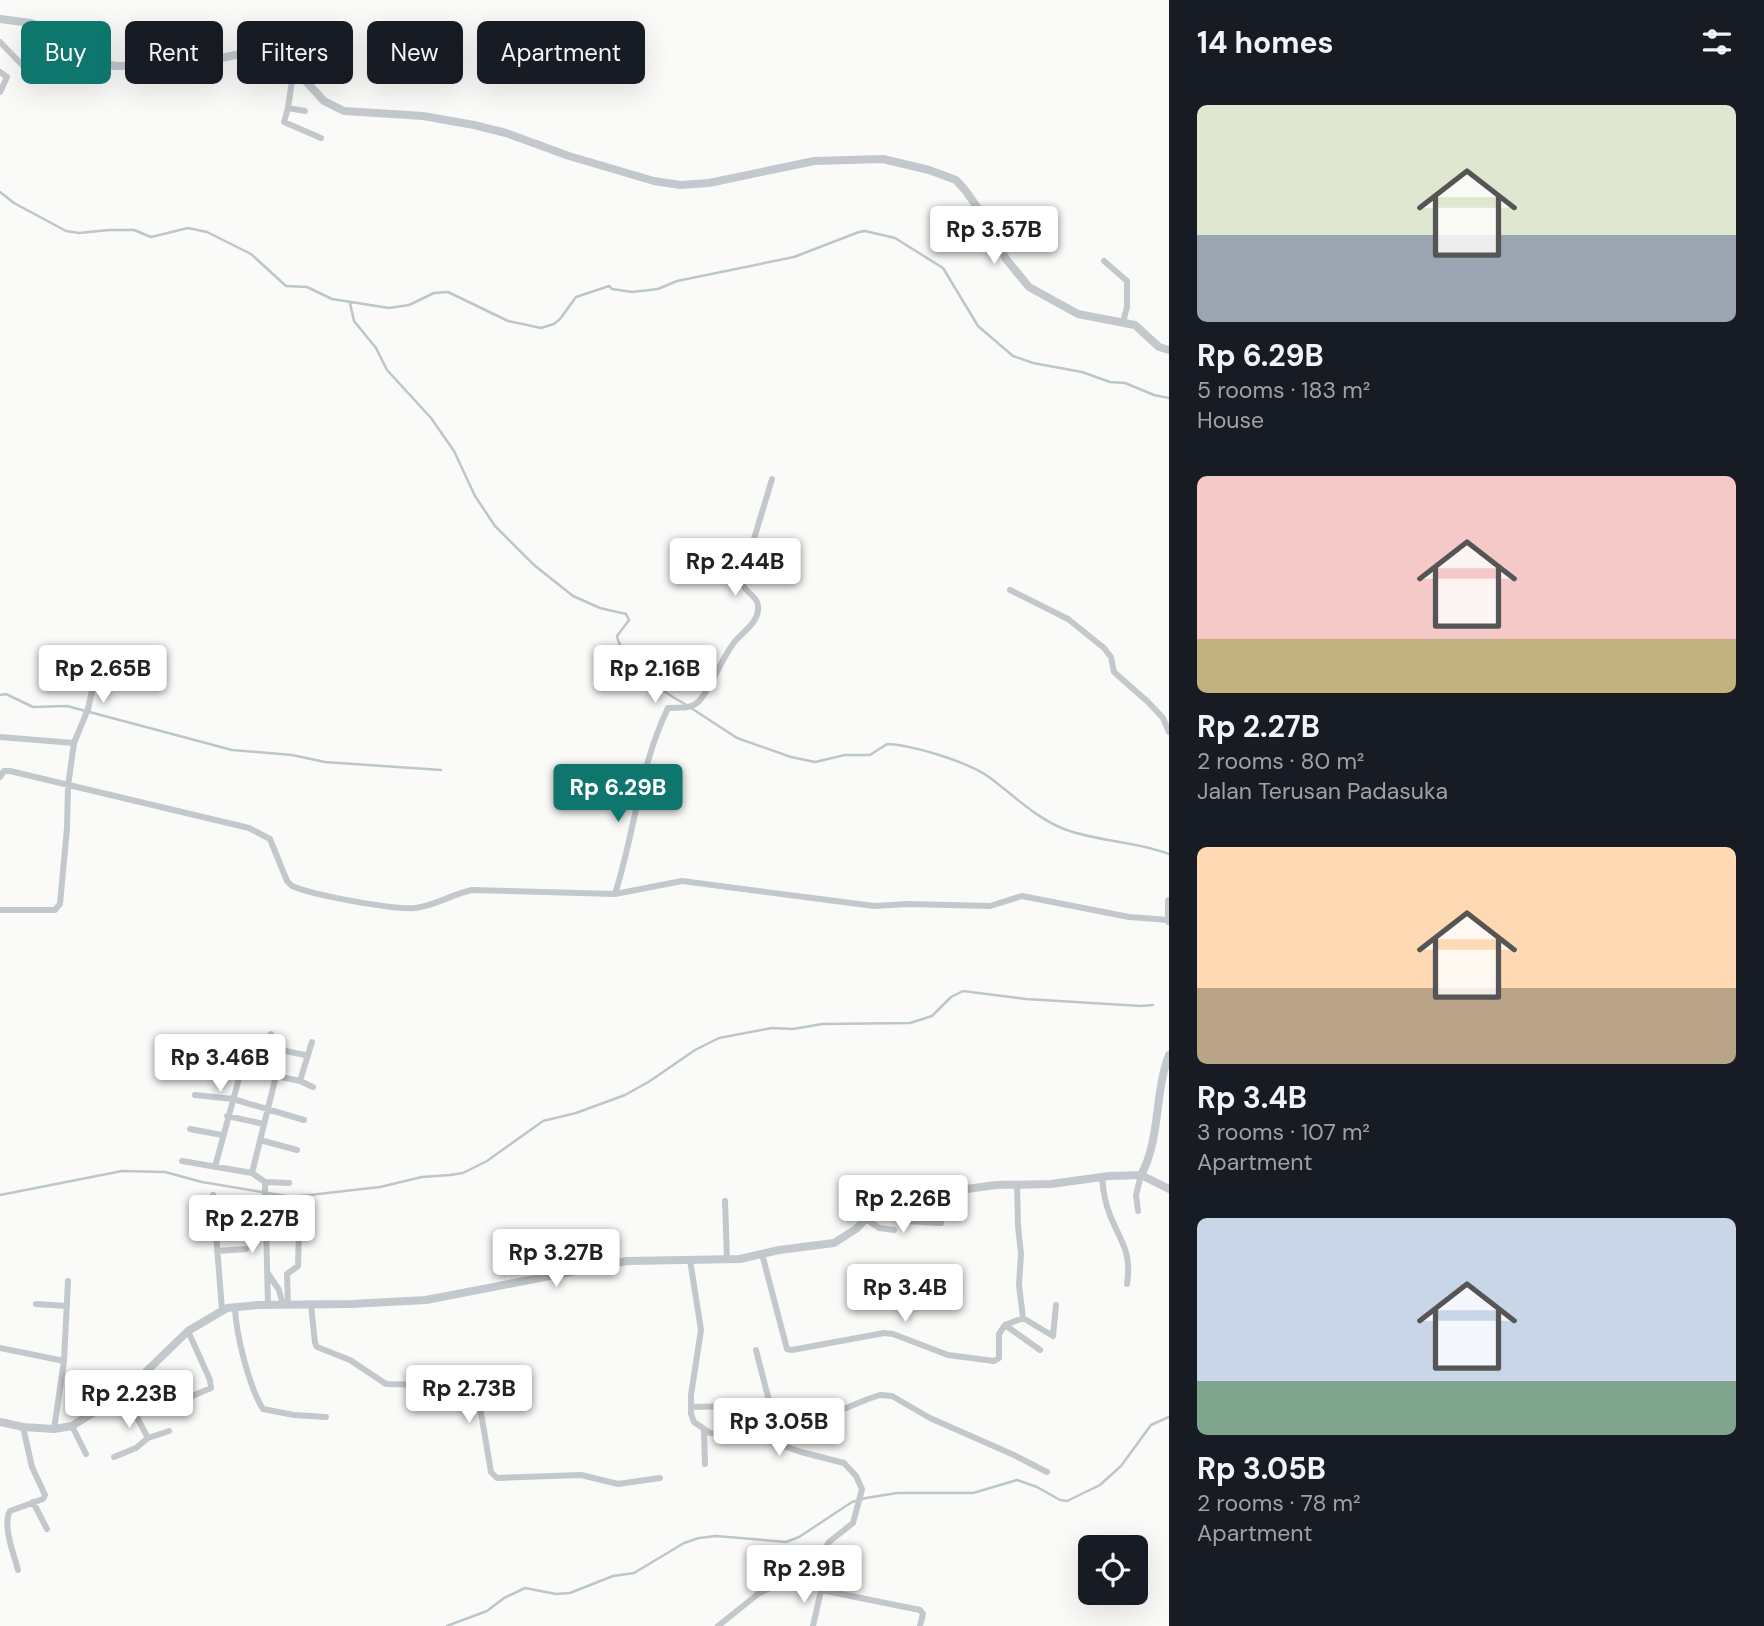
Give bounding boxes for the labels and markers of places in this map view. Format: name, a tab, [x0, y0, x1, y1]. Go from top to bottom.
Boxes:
pin: Rp 3.57B	[922, 206, 1066, 266]
pin: Rp 2.44B	[663, 538, 807, 598]
pin: Rp 2.65B	[31, 646, 175, 705]
pin: Rp 2.16B	[583, 646, 727, 705]
pin: Rp 6.29B	[546, 764, 690, 824]
pin: Rp 3.46B	[148, 1034, 292, 1094]
pin: Rp 2.26B	[831, 1176, 975, 1235]
pin: Rp 2.27B	[180, 1196, 324, 1255]
pin: Rp 3.27B	[484, 1230, 628, 1289]
pin: Rp 3.4B	[840, 1264, 970, 1324]
pin: Rp 2.73B	[397, 1366, 541, 1425]
pin: Rp 2.23B	[57, 1370, 201, 1430]
pin: Rp 3.05B	[707, 1398, 851, 1458]
pin: Rp 2.9B	[739, 1546, 869, 1605]

